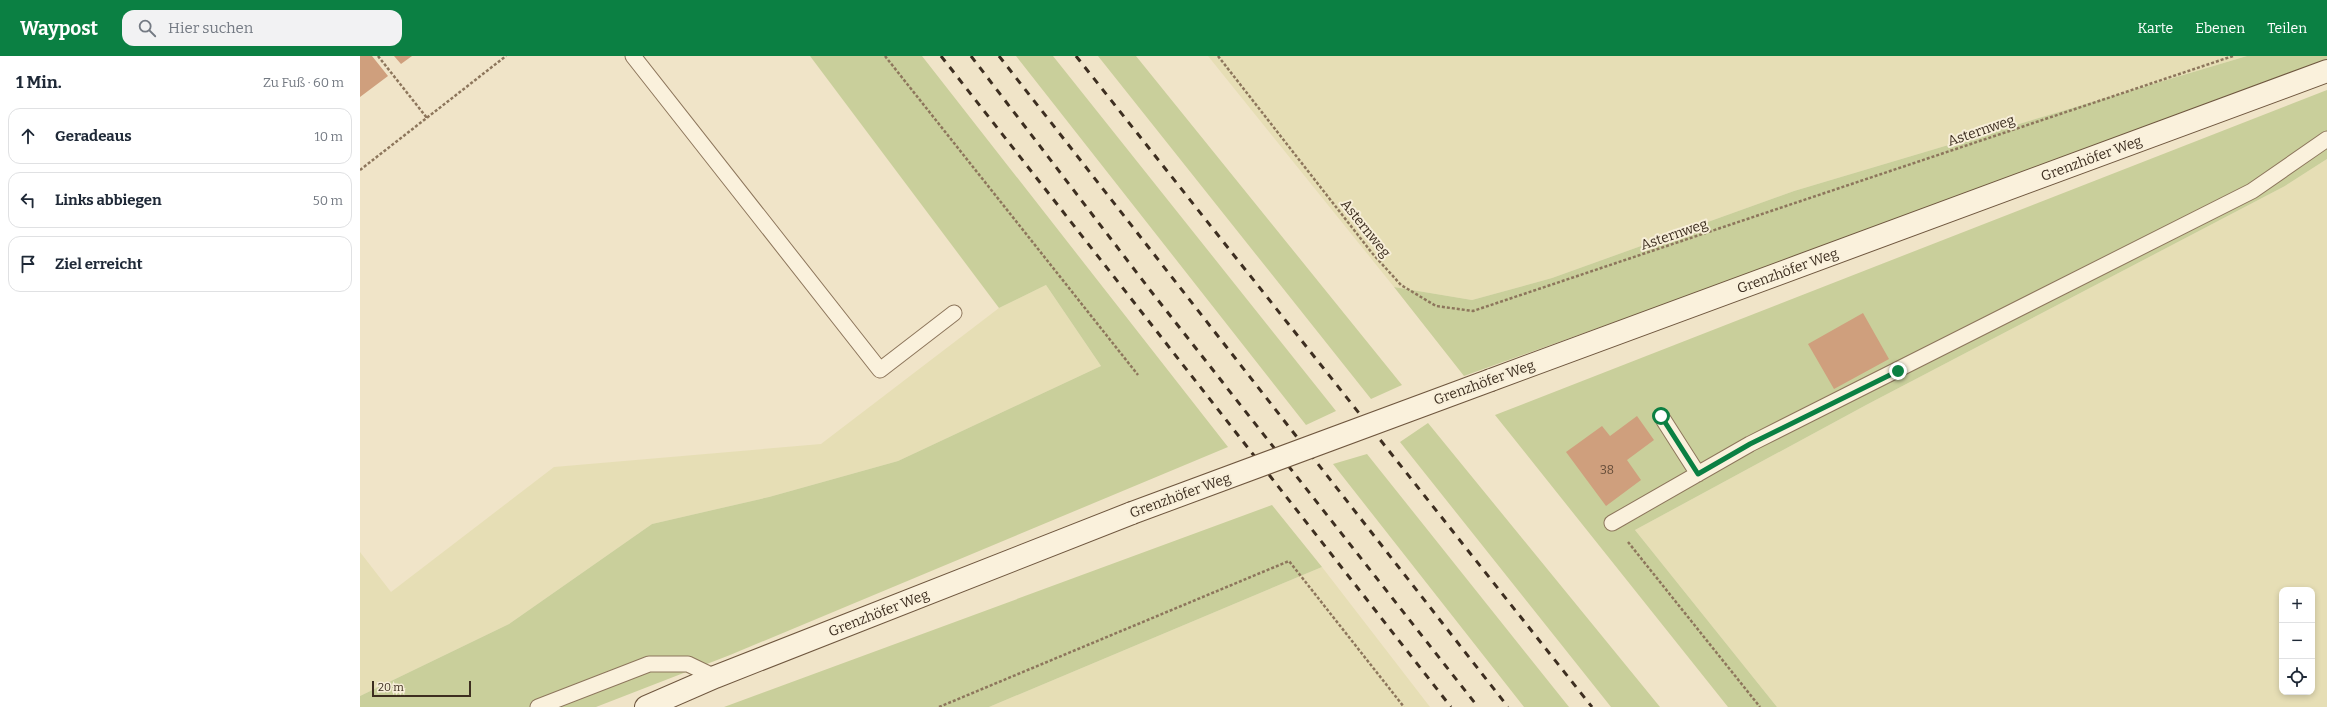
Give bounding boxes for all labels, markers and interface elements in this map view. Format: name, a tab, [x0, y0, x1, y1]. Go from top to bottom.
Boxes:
search box	[122, 10, 402, 46]
text: Waypost	[20, 17, 98, 40]
icon: search	[136, 17, 158, 39]
text: Hier suchen	[168, 19, 253, 37]
text: Karte	[2138, 20, 2173, 37]
text: Ebenen	[2195, 20, 2245, 37]
text: Teilen	[2267, 20, 2307, 37]
text: 1 Min.	[16, 72, 62, 93]
text: Zu Fuß · 60 m	[263, 75, 344, 90]
street label: Asternweg	[1945, 111, 2017, 150]
icon: ahead	[17, 125, 39, 147]
text: Geradeaus	[55, 127, 132, 145]
text: 10 m	[314, 129, 343, 144]
street label: Grenzhöfer Weg	[2039, 132, 2145, 185]
icon: left	[17, 189, 39, 211]
text: Links abbiegen	[55, 191, 162, 209]
text: 50 m	[313, 193, 343, 208]
street label: Asternweg	[1337, 196, 1394, 261]
street label: Asternweg	[1638, 215, 1710, 254]
street label: Grenzhöfer Weg	[1735, 244, 1841, 297]
icon: arrive	[17, 253, 39, 275]
text: Ziel erreicht	[55, 255, 143, 273]
street label: Grenzhöfer Weg	[1431, 356, 1537, 409]
route end	[1889, 362, 1907, 380]
route start	[1652, 407, 1670, 425]
house number: 38	[1600, 463, 1614, 477]
street label: Grenzhöfer Weg	[1127, 469, 1233, 522]
street label: Grenzhöfer Weg	[826, 586, 932, 641]
map controls	[2279, 587, 2315, 695]
button: +	[2279, 587, 2315, 623]
button: −	[2279, 623, 2315, 659]
button: locate	[2279, 659, 2315, 695]
scale bar	[372, 679, 471, 698]
text: 20 m	[378, 681, 404, 694]

